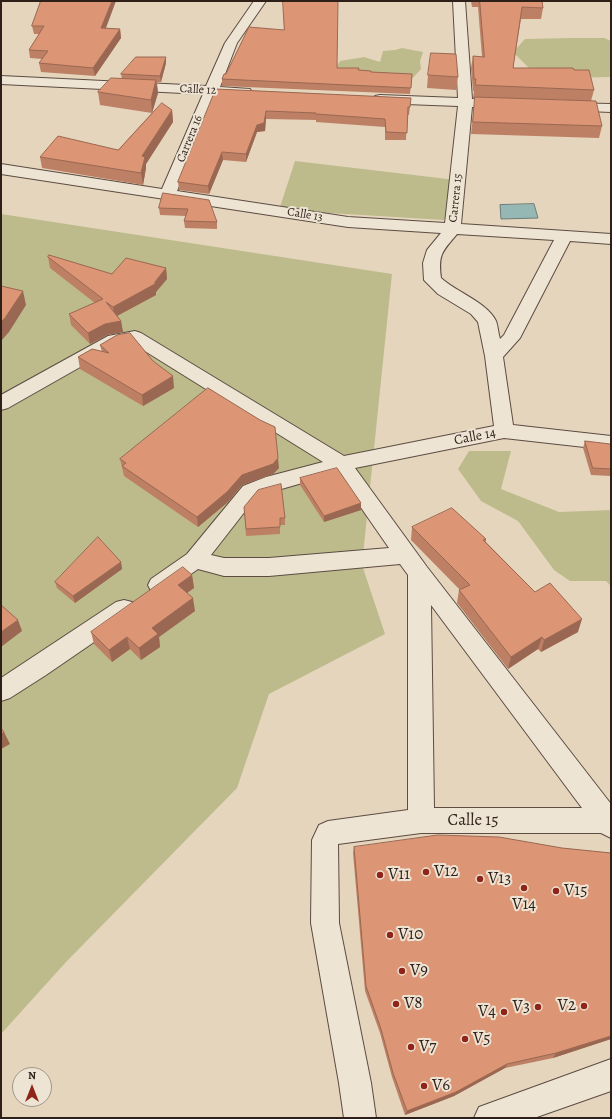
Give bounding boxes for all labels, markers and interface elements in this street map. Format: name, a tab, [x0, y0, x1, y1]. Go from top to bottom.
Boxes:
street label: Calle 12	[179, 82, 217, 98]
street label: Carrera 16	[174, 113, 206, 165]
street label: Carrera 15	[446, 173, 466, 223]
street label: Calle 13	[286, 205, 324, 225]
street label: Calle 14	[453, 425, 497, 449]
street label: Calle 15	[448, 811, 498, 831]
place label: V12	[434, 862, 458, 882]
place label: V11	[388, 865, 410, 885]
marker: V12	[421, 867, 431, 877]
place label: V13	[488, 869, 511, 889]
marker: V11	[375, 870, 385, 880]
marker: V13	[475, 874, 485, 884]
place label: V15	[564, 881, 587, 901]
marker: V14	[519, 883, 529, 893]
marker: V15	[551, 886, 561, 896]
place label: V14	[512, 895, 536, 915]
place label: V10	[398, 925, 423, 945]
marker: V10	[385, 930, 395, 940]
place label: V9	[410, 961, 428, 981]
marker: V9	[397, 966, 407, 976]
place label: V8	[404, 994, 423, 1014]
place label: V2	[558, 996, 576, 1016]
place label: V3	[513, 997, 530, 1017]
marker: V8	[391, 999, 401, 1009]
marker: V2	[579, 1001, 589, 1011]
place label: V4	[478, 1002, 496, 1022]
marker: V3	[533, 1002, 543, 1012]
marker: V4	[499, 1007, 509, 1017]
place label: V5	[473, 1029, 491, 1049]
marker: V5	[460, 1034, 470, 1044]
place label: V7	[419, 1037, 437, 1057]
marker: V7	[406, 1042, 416, 1052]
north arrow	[12, 1067, 52, 1107]
text: N	[28, 1068, 36, 1083]
place label: V6	[432, 1076, 450, 1096]
marker: V6	[419, 1081, 429, 1091]

